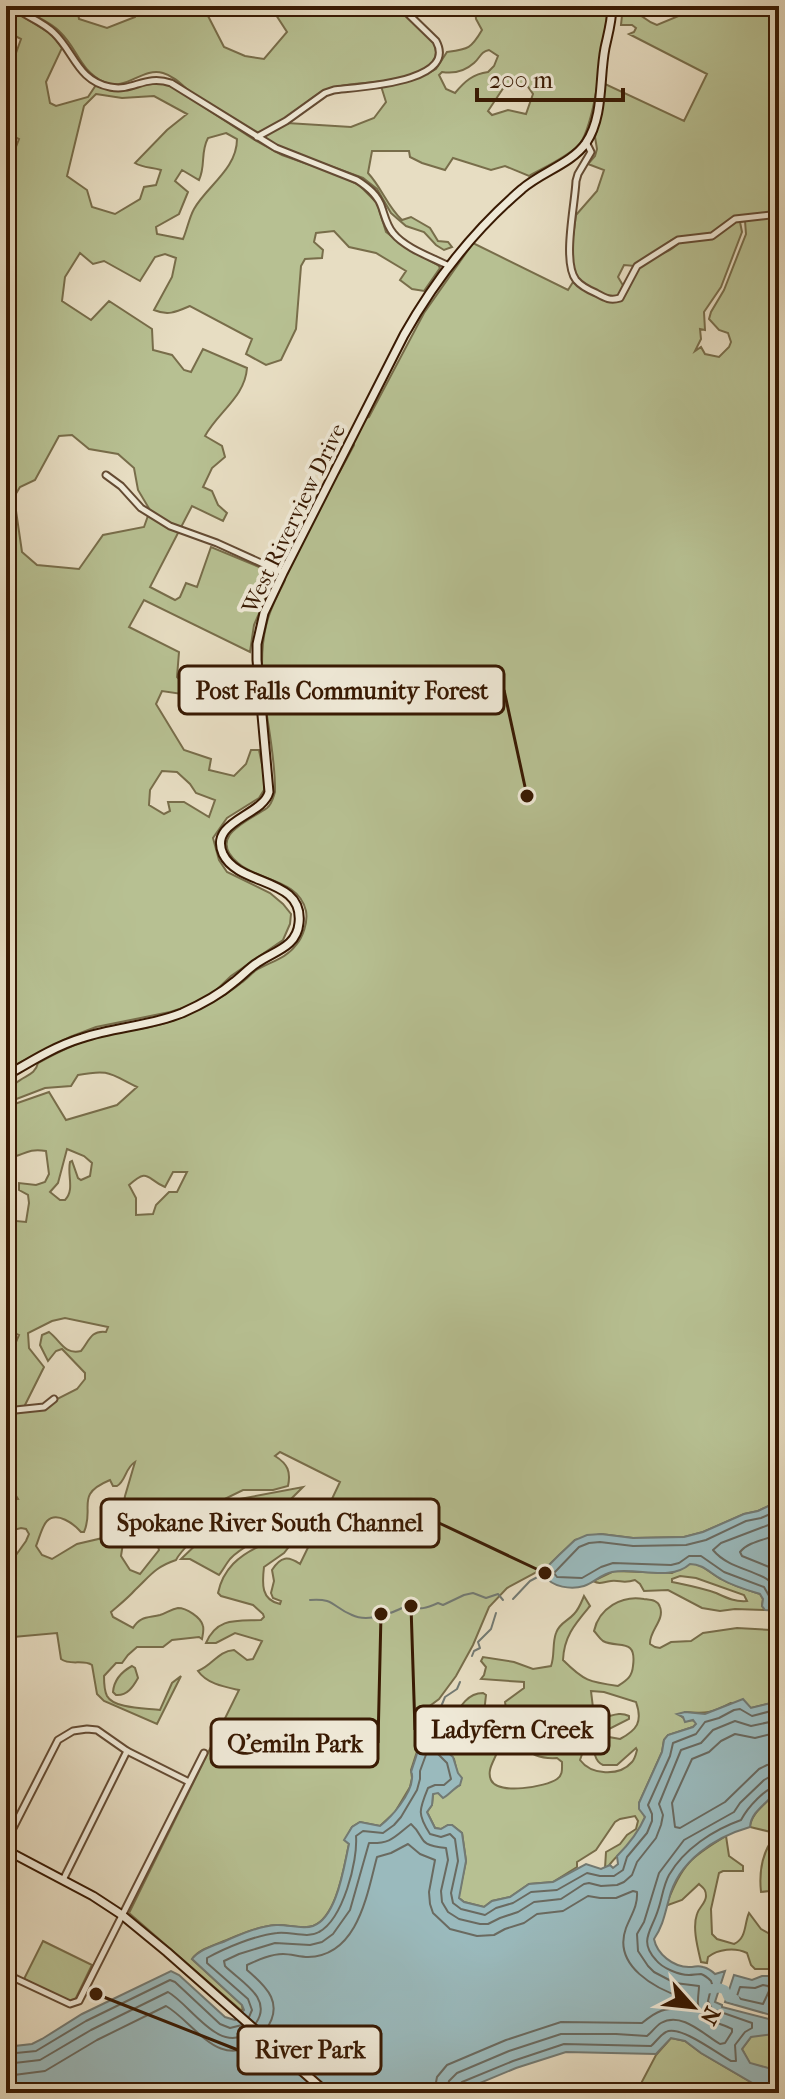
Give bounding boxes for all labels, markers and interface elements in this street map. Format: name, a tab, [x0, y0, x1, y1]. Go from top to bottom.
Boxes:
scale bar	[477, 52, 623, 102]
text: 200 m	[489, 66, 553, 94]
street label: West Riverview Drive	[236, 419, 351, 618]
callout: Post Falls Community Forest	[179, 666, 504, 714]
text: Post Falls Community Forest	[196, 677, 489, 705]
callout: Spokane River South Channel	[101, 1499, 439, 1547]
text: Spokane River South Channel	[117, 1509, 424, 1537]
callout: Ladyfern Creek	[415, 1706, 609, 1754]
text: Ladyfern Creek	[431, 1716, 594, 1744]
callout: Q'emiln Park	[211, 1719, 378, 1767]
text: Q'emiln Park	[227, 1730, 363, 1758]
north arrow	[653, 1967, 733, 2047]
text: N	[694, 2002, 725, 2029]
callout: River Park	[238, 2026, 381, 2074]
text: River Park	[255, 2036, 366, 2064]

